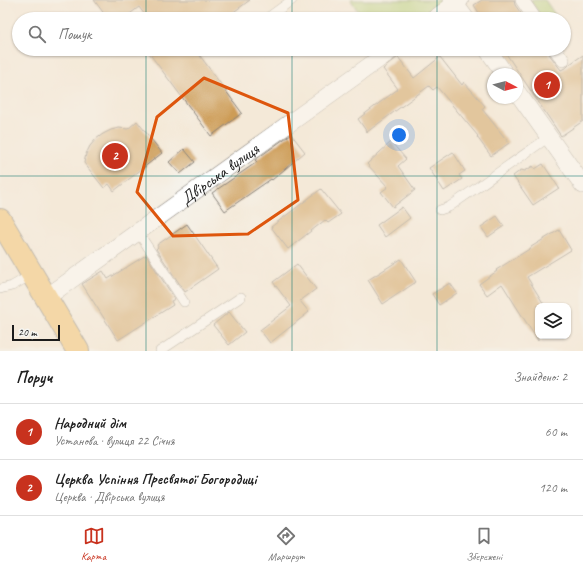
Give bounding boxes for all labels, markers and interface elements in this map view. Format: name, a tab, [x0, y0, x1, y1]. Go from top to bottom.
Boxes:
search box	[12, 12, 571, 56]
icon: search	[26, 23, 48, 45]
text: Пошук	[58, 25, 91, 44]
north arrow	[487, 68, 523, 104]
pin: 1	[534, 70, 560, 100]
your location	[389, 125, 409, 145]
street label: Двірська вулиця	[176, 138, 264, 209]
pin: 2	[102, 141, 128, 171]
map controls	[535, 303, 571, 339]
button: layers	[535, 303, 571, 339]
scale bar	[12, 323, 60, 342]
text: 20 m	[18, 325, 37, 339]
text: Поруч	[16, 367, 52, 388]
text: Знайдено: 2	[513, 369, 567, 385]
text: Народний дім	[54, 414, 126, 433]
text: 1	[26, 424, 32, 440]
text: 60 m	[545, 424, 567, 440]
text: Установа · вулиця 22 Січня	[54, 433, 174, 449]
text: Церква Успіння Пресвятої Богородиці	[54, 470, 256, 489]
text: 2	[26, 480, 32, 496]
text: 120 m	[539, 480, 567, 496]
text: Церква · Двірська вулиця	[54, 489, 164, 505]
tab: Карта	[81, 525, 106, 563]
tab: Маршрут	[268, 525, 304, 563]
tab: Збережені	[466, 525, 502, 563]

